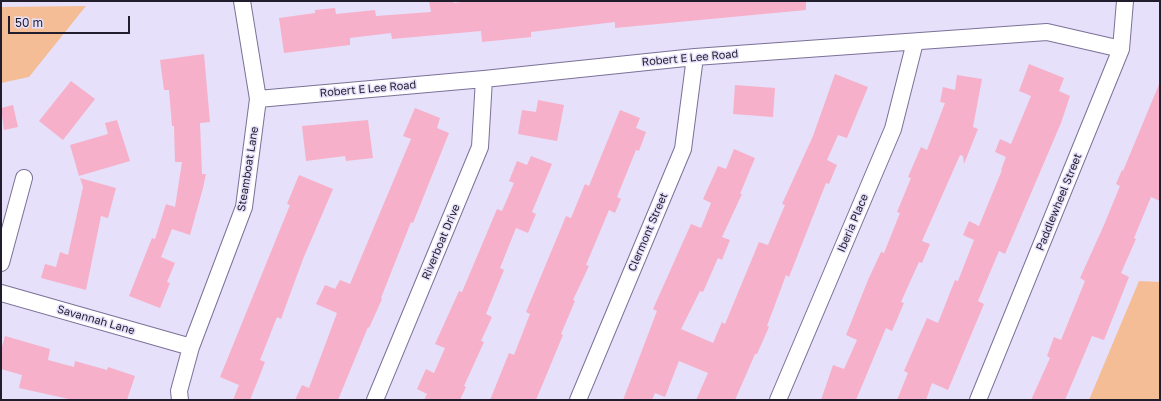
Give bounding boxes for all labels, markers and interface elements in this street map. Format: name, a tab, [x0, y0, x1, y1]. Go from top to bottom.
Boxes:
scale bar	[10, 8, 132, 34]
text: 50 m	[15, 15, 43, 30]
street label: Robert E Lee Road	[641, 47, 739, 69]
street label: Robert E Lee Road	[319, 78, 417, 100]
street label: Steamboat Lane	[235, 126, 261, 212]
street label: Paddlewheel Street	[1033, 151, 1085, 253]
street label: Clermont Street	[625, 191, 671, 273]
street label: Iberia Place	[835, 192, 871, 254]
street label: Riverboat Drive	[419, 202, 463, 282]
street label: Savannah Lane	[56, 303, 136, 337]

